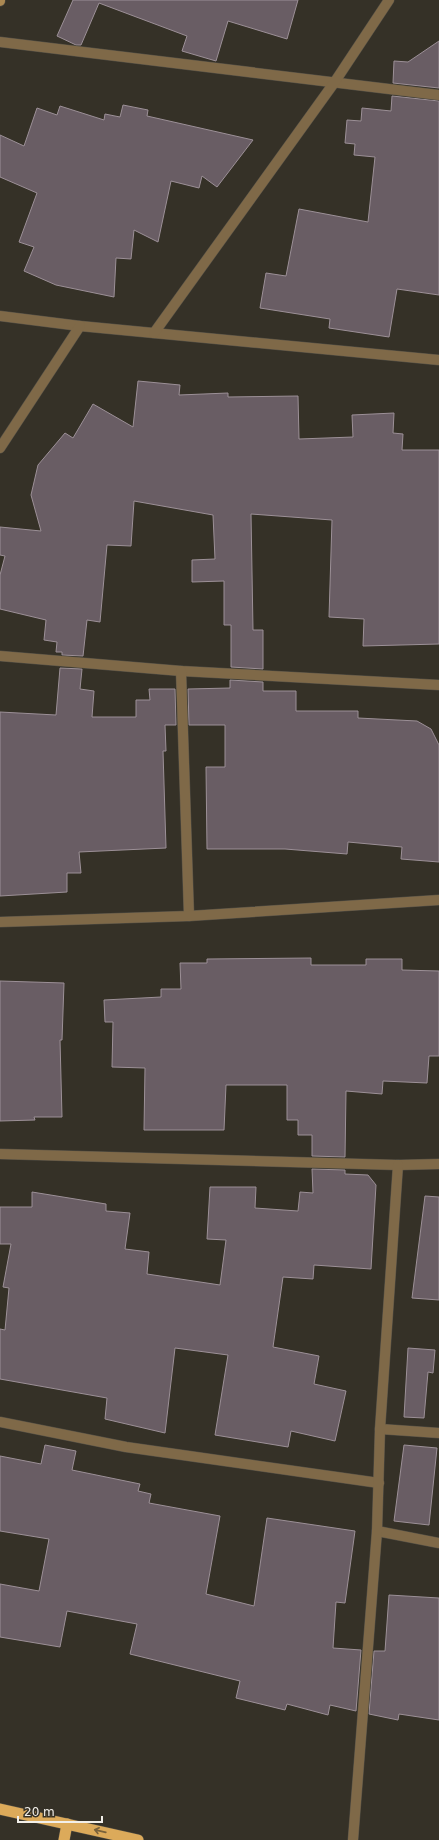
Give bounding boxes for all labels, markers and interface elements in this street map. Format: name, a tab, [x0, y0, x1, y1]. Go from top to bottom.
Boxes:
scale bar	[18, 1798, 102, 1824]
text: 20 m	[24, 1805, 55, 1819]
one-way arrow	[94, 1827, 107, 1835]

